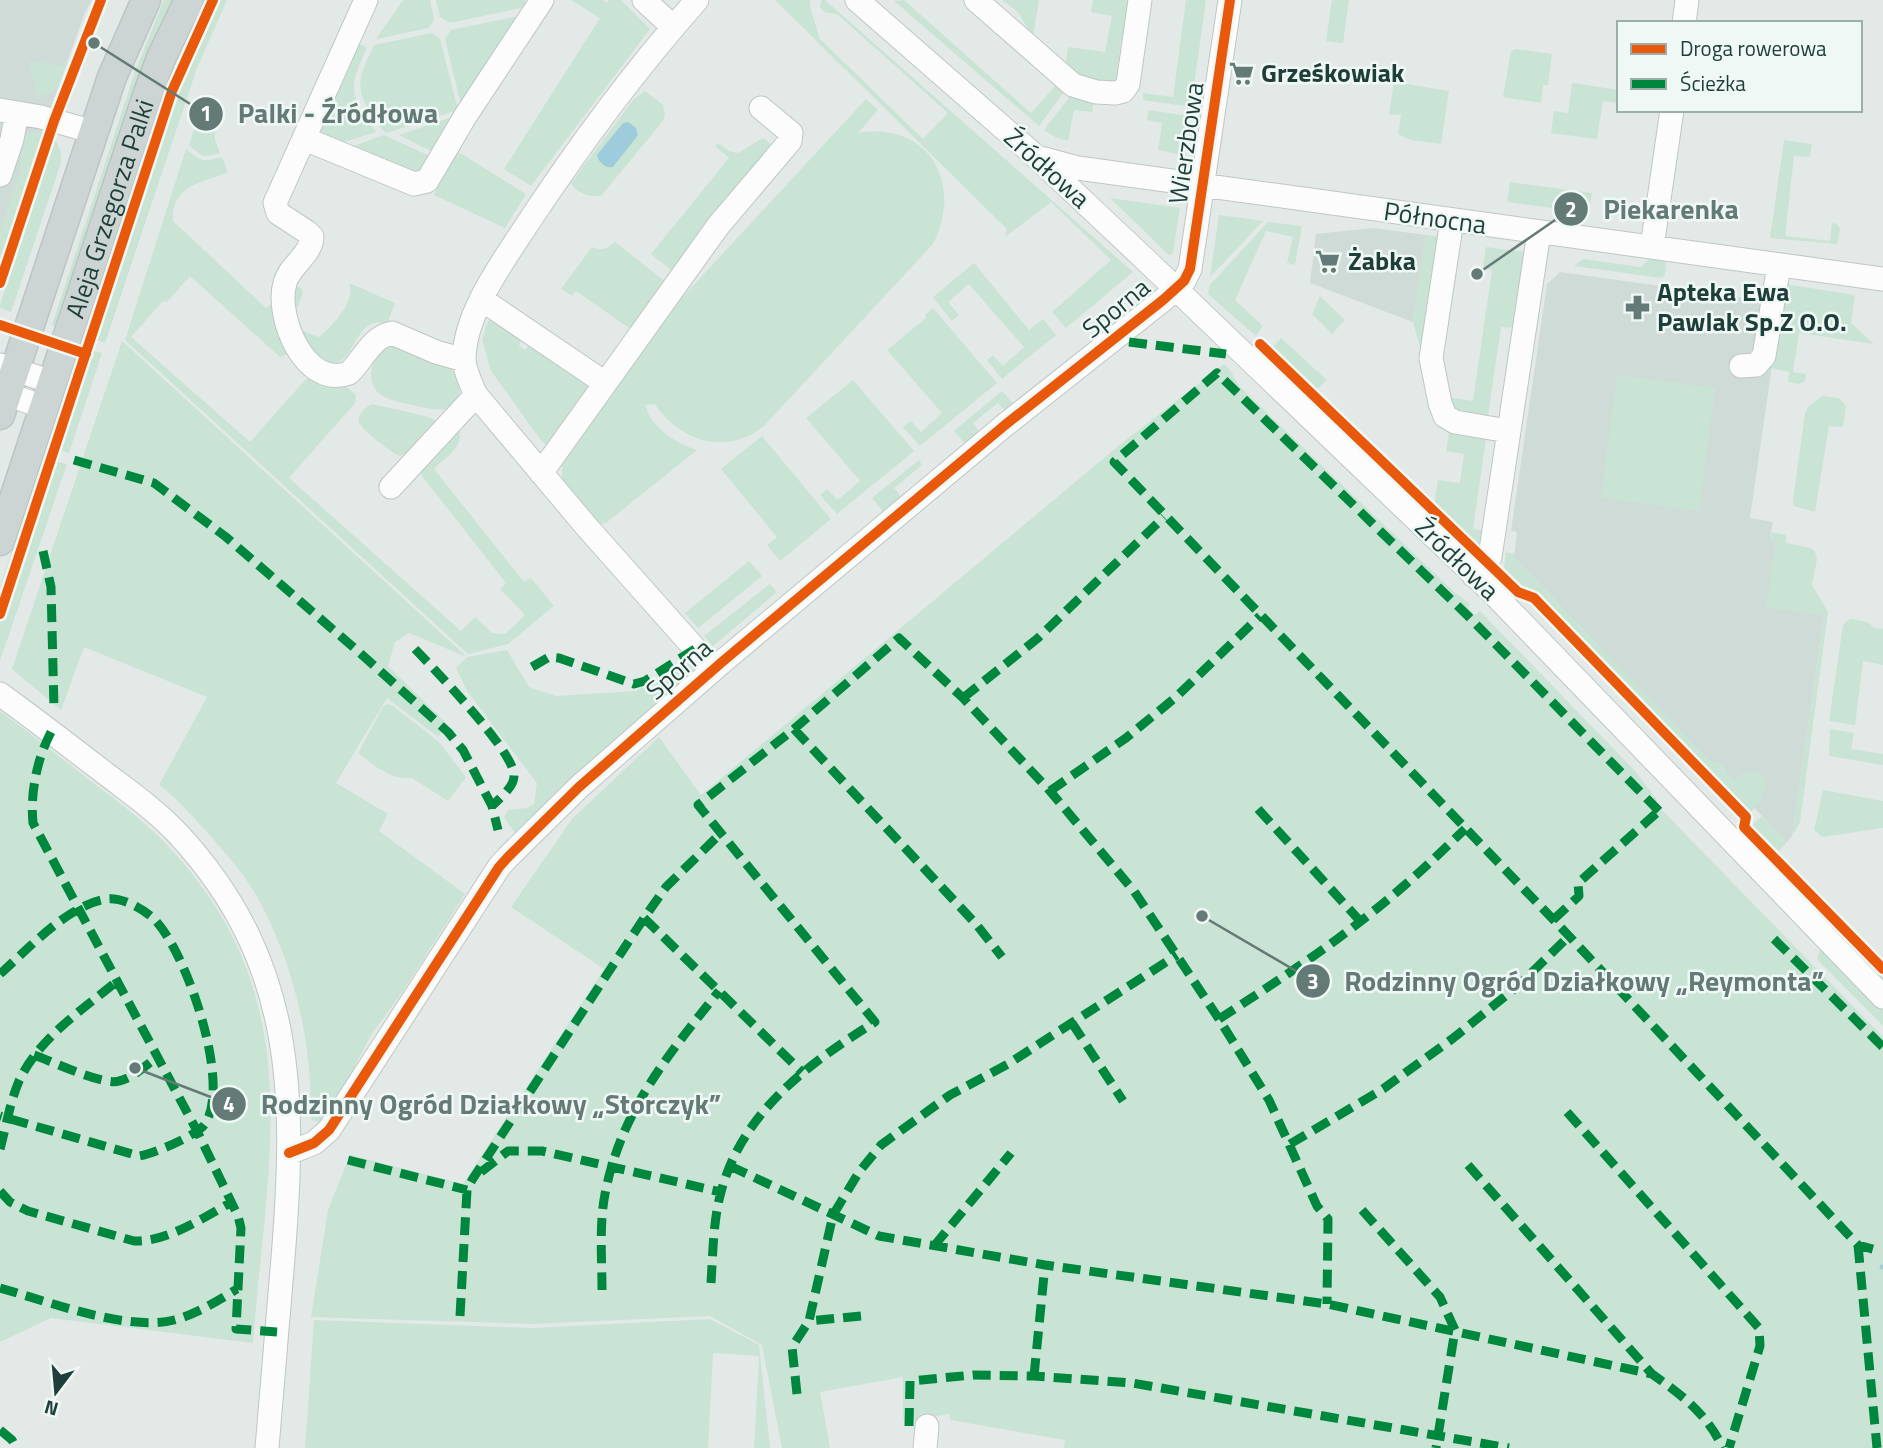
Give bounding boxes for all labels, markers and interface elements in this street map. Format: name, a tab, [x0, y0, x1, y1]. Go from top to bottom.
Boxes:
legend	[1617, 21, 1862, 112]
text: Droga rowerowa	[1680, 32, 1827, 64]
place label: Grześkowiak	[1261, 53, 1405, 92]
supermarket icon: Grześkowiak	[1227, 59, 1255, 87]
text: Ścieżka	[1680, 67, 1746, 99]
street label: Wierzbowa	[1158, 79, 1213, 206]
callout: Palki - Źródłowa	[188, 89, 452, 138]
text: Palki - Źródłowa	[238, 91, 438, 134]
street label: Aleja Grzegorza Palki	[55, 94, 164, 323]
text: 1	[200, 97, 212, 129]
street label: Źródłowa	[996, 118, 1099, 217]
callout: Piekarenka	[1554, 185, 1752, 234]
text: Piekarenka	[1603, 187, 1739, 230]
street label: Północna	[1381, 191, 1489, 244]
text: 2	[1565, 193, 1577, 225]
place label: Żabka	[1348, 241, 1416, 280]
supermarket icon: Żabka	[1314, 247, 1342, 275]
street label: Sporna	[1073, 268, 1158, 347]
place label: Apteka Ewa Pawlak Sp.Z O.O.	[1657, 272, 1847, 341]
pharmacy icon: Apteka Ewa Pawlak Sp.Z O.O.	[1623, 293, 1651, 321]
street label: Źródłowa	[1406, 508, 1508, 609]
street label: Sporna	[637, 628, 721, 709]
callout: Rodzinny Ogród Działkowy „Reymonta”	[1295, 957, 1838, 1006]
text: Rodzinny Ogród Działkowy „Reymonta”	[1344, 959, 1824, 1002]
text: 3	[1307, 965, 1319, 997]
callout: Rodzinny Ogród Działkowy „Storczyk”	[212, 1080, 735, 1129]
text: Rodzinny Ogród Działkowy „Storczyk”	[261, 1082, 721, 1125]
text: 4	[223, 1088, 235, 1120]
north arrow	[21, 1357, 91, 1427]
text: N	[41, 1393, 62, 1425]

